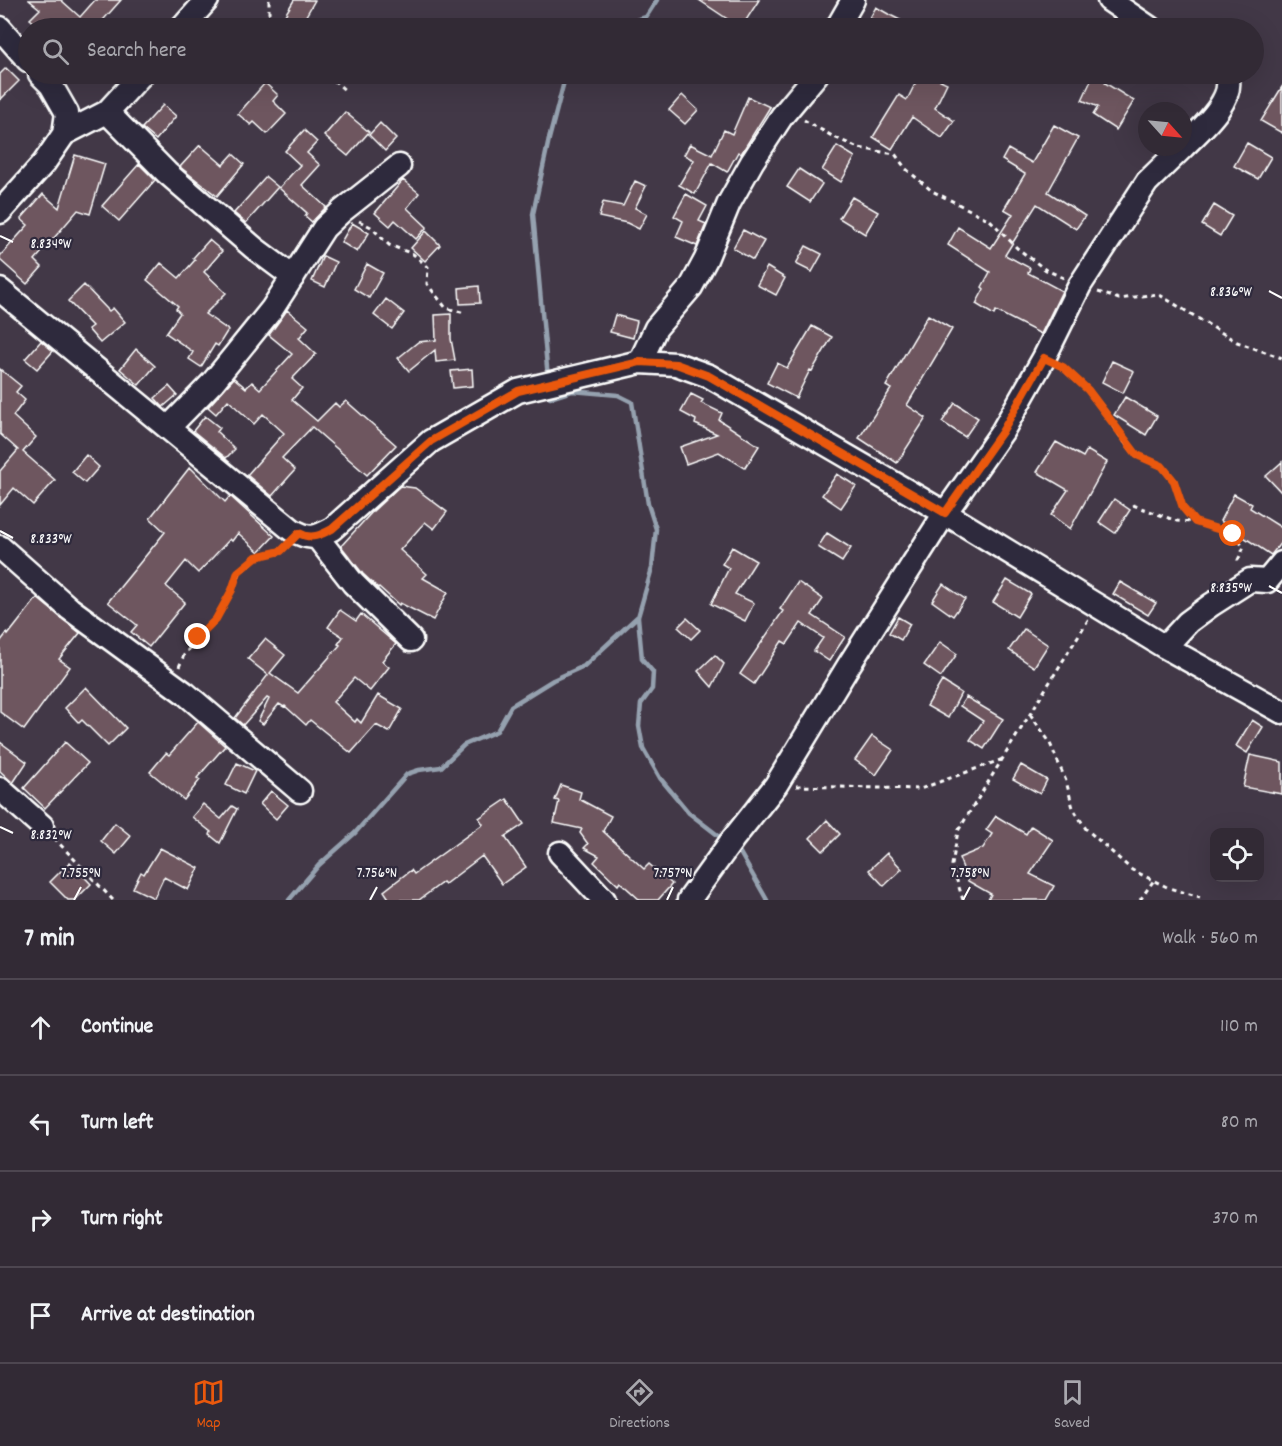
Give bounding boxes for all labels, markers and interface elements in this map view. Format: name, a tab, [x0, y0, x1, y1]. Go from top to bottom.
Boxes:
search box	[18, 18, 1264, 84]
icon: search	[39, 35, 72, 68]
text: Search here	[87, 36, 186, 67]
north arrow	[1138, 102, 1192, 156]
text: 8.834°W	[31, 234, 72, 256]
text: 8.836°W	[1210, 282, 1252, 304]
route start	[1219, 520, 1245, 546]
text: 8.833°W	[30, 529, 72, 551]
text: 8.835°W	[1210, 578, 1252, 600]
route end	[184, 623, 210, 649]
text: 8.832°W	[30, 825, 72, 847]
map controls	[1210, 828, 1264, 882]
button: locate	[1210, 828, 1264, 882]
text: 7.755°N	[61, 863, 101, 885]
text: 7.756°N	[357, 863, 397, 885]
text: 7.757°N	[654, 863, 692, 885]
text: 7.758°N	[950, 863, 990, 885]
text: 7 min	[24, 921, 75, 958]
text: Walk · 560 m	[1162, 925, 1258, 953]
icon: ahead	[24, 1011, 57, 1044]
text: Continue	[81, 1012, 153, 1043]
text: 110 m	[1220, 1013, 1258, 1041]
icon: left	[24, 1107, 57, 1140]
text: Turn left	[81, 1108, 153, 1139]
text: 80 m	[1221, 1109, 1258, 1137]
icon: right	[24, 1203, 57, 1236]
text: Turn right	[81, 1204, 163, 1235]
text: 370 m	[1212, 1205, 1258, 1233]
icon: arrive	[24, 1299, 57, 1332]
text: Arrive at destination	[81, 1300, 255, 1331]
tab: Map	[192, 1376, 225, 1435]
tab: Directions	[609, 1376, 670, 1435]
tab: Saved	[1054, 1376, 1090, 1435]

